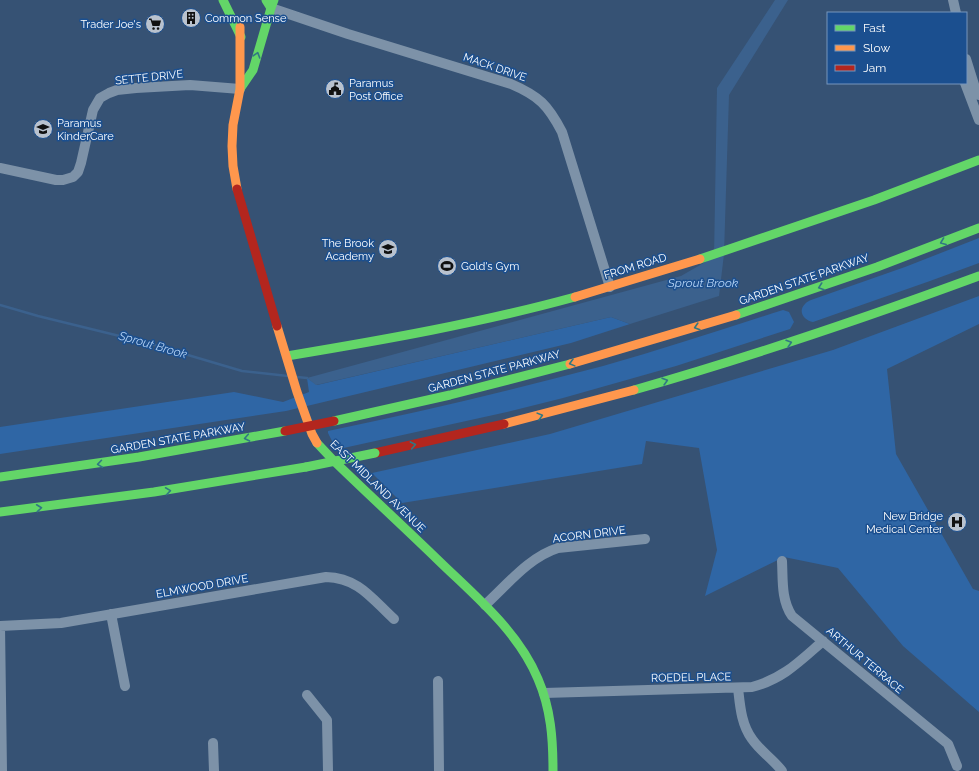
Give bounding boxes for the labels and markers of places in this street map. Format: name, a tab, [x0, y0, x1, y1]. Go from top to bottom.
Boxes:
building icon: Common Sense	[180, 7, 202, 29]
place label: Common Sense	[205, 12, 287, 25]
supermarket icon: Trader Joe's	[144, 13, 166, 35]
place label: Trader Joe's	[81, 18, 141, 31]
place label: Paramus Post Office	[349, 77, 403, 103]
public building icon: Paramus Post Office	[324, 78, 346, 100]
place label: Paramus KinderCare	[57, 117, 114, 143]
school or university icon: Paramus KinderCare	[32, 118, 54, 140]
place label: The Brook Academy	[322, 237, 374, 263]
school or university icon: The Brook Academy	[377, 238, 399, 260]
sports icon: Gold's Gym	[436, 255, 458, 277]
place label: Gold's Gym	[461, 260, 519, 273]
place label: New Bridge Medical Center	[866, 510, 944, 536]
hospital icon: New Bridge Medical Center	[946, 511, 968, 533]

